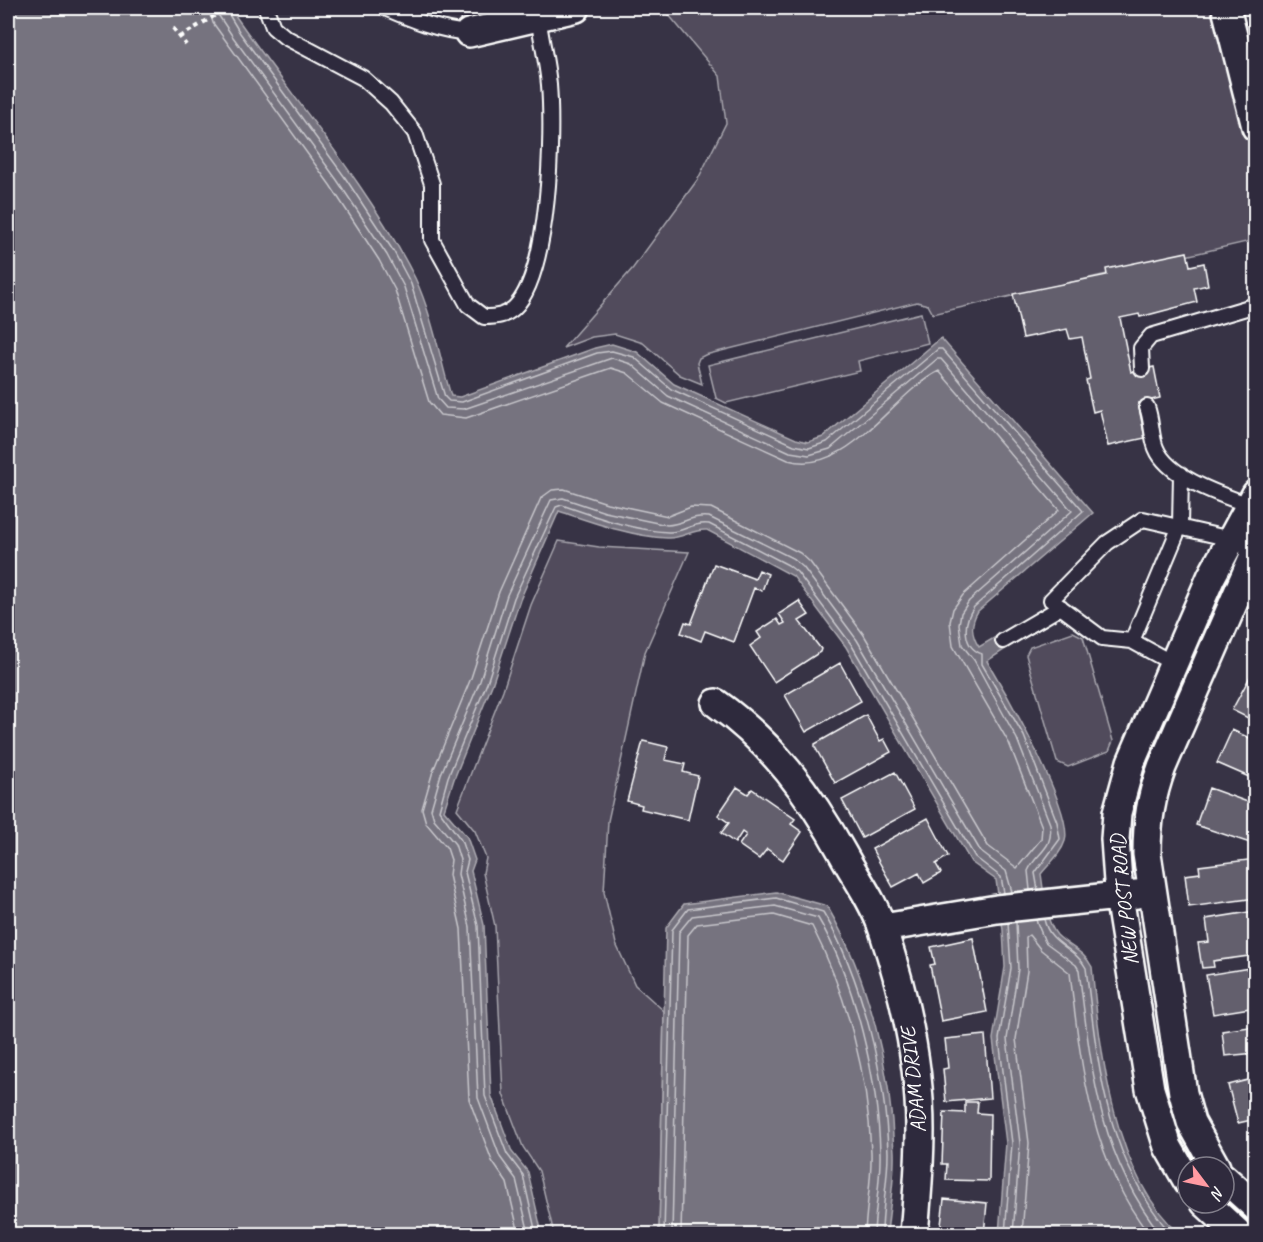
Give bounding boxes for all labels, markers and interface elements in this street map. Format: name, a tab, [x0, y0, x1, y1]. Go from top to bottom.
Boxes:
street label: NEW POST ROAD	[1104, 831, 1144, 967]
street label: ADAM DRIVE	[894, 1023, 931, 1134]
north arrow	[1176, 1155, 1236, 1215]
text: N	[1205, 1183, 1229, 1205]

